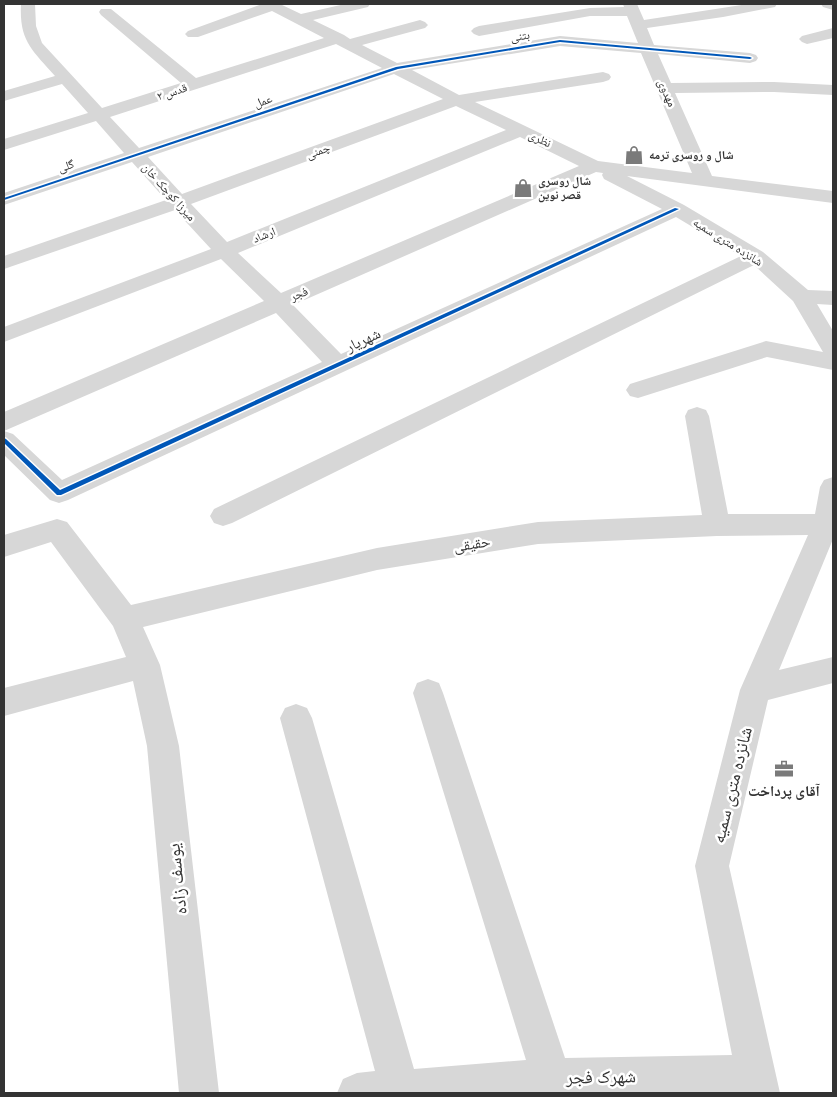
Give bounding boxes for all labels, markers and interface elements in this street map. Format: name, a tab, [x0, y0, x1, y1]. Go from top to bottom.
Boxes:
street label: بتنی	[509, 28, 531, 45]
street label: مهدوی	[655, 77, 679, 109]
street label: قدس ۲	[155, 81, 189, 103]
street label: عمل	[252, 91, 274, 111]
street label: نظری	[527, 128, 553, 150]
street label: چمنی	[304, 140, 332, 162]
shop icon: شال و روسری ترمه	[623, 144, 645, 166]
place label: شال و روسری ترمه	[649, 148, 734, 163]
street label: گلی	[56, 157, 76, 175]
street label: میرزا کوچک خان	[139, 160, 199, 224]
place label: شال روسری قصر نوین	[538, 174, 591, 203]
shop icon: شال روسری قصر نوین	[512, 177, 534, 199]
street label: شانزده متری سمیه	[690, 215, 765, 269]
street label: ارشاد	[251, 224, 278, 246]
street label: فجر	[287, 284, 310, 304]
street label: شهریار	[342, 324, 383, 356]
street label: حقیقی	[452, 532, 492, 557]
street label: شانزده متری سمیه	[707, 725, 757, 845]
office icon: آقای پرداخت	[773, 758, 795, 780]
place label: آقای پرداخت	[748, 782, 821, 800]
street label: یوسف زاده	[162, 842, 191, 916]
street label: شهرک فجر	[565, 1065, 636, 1088]

